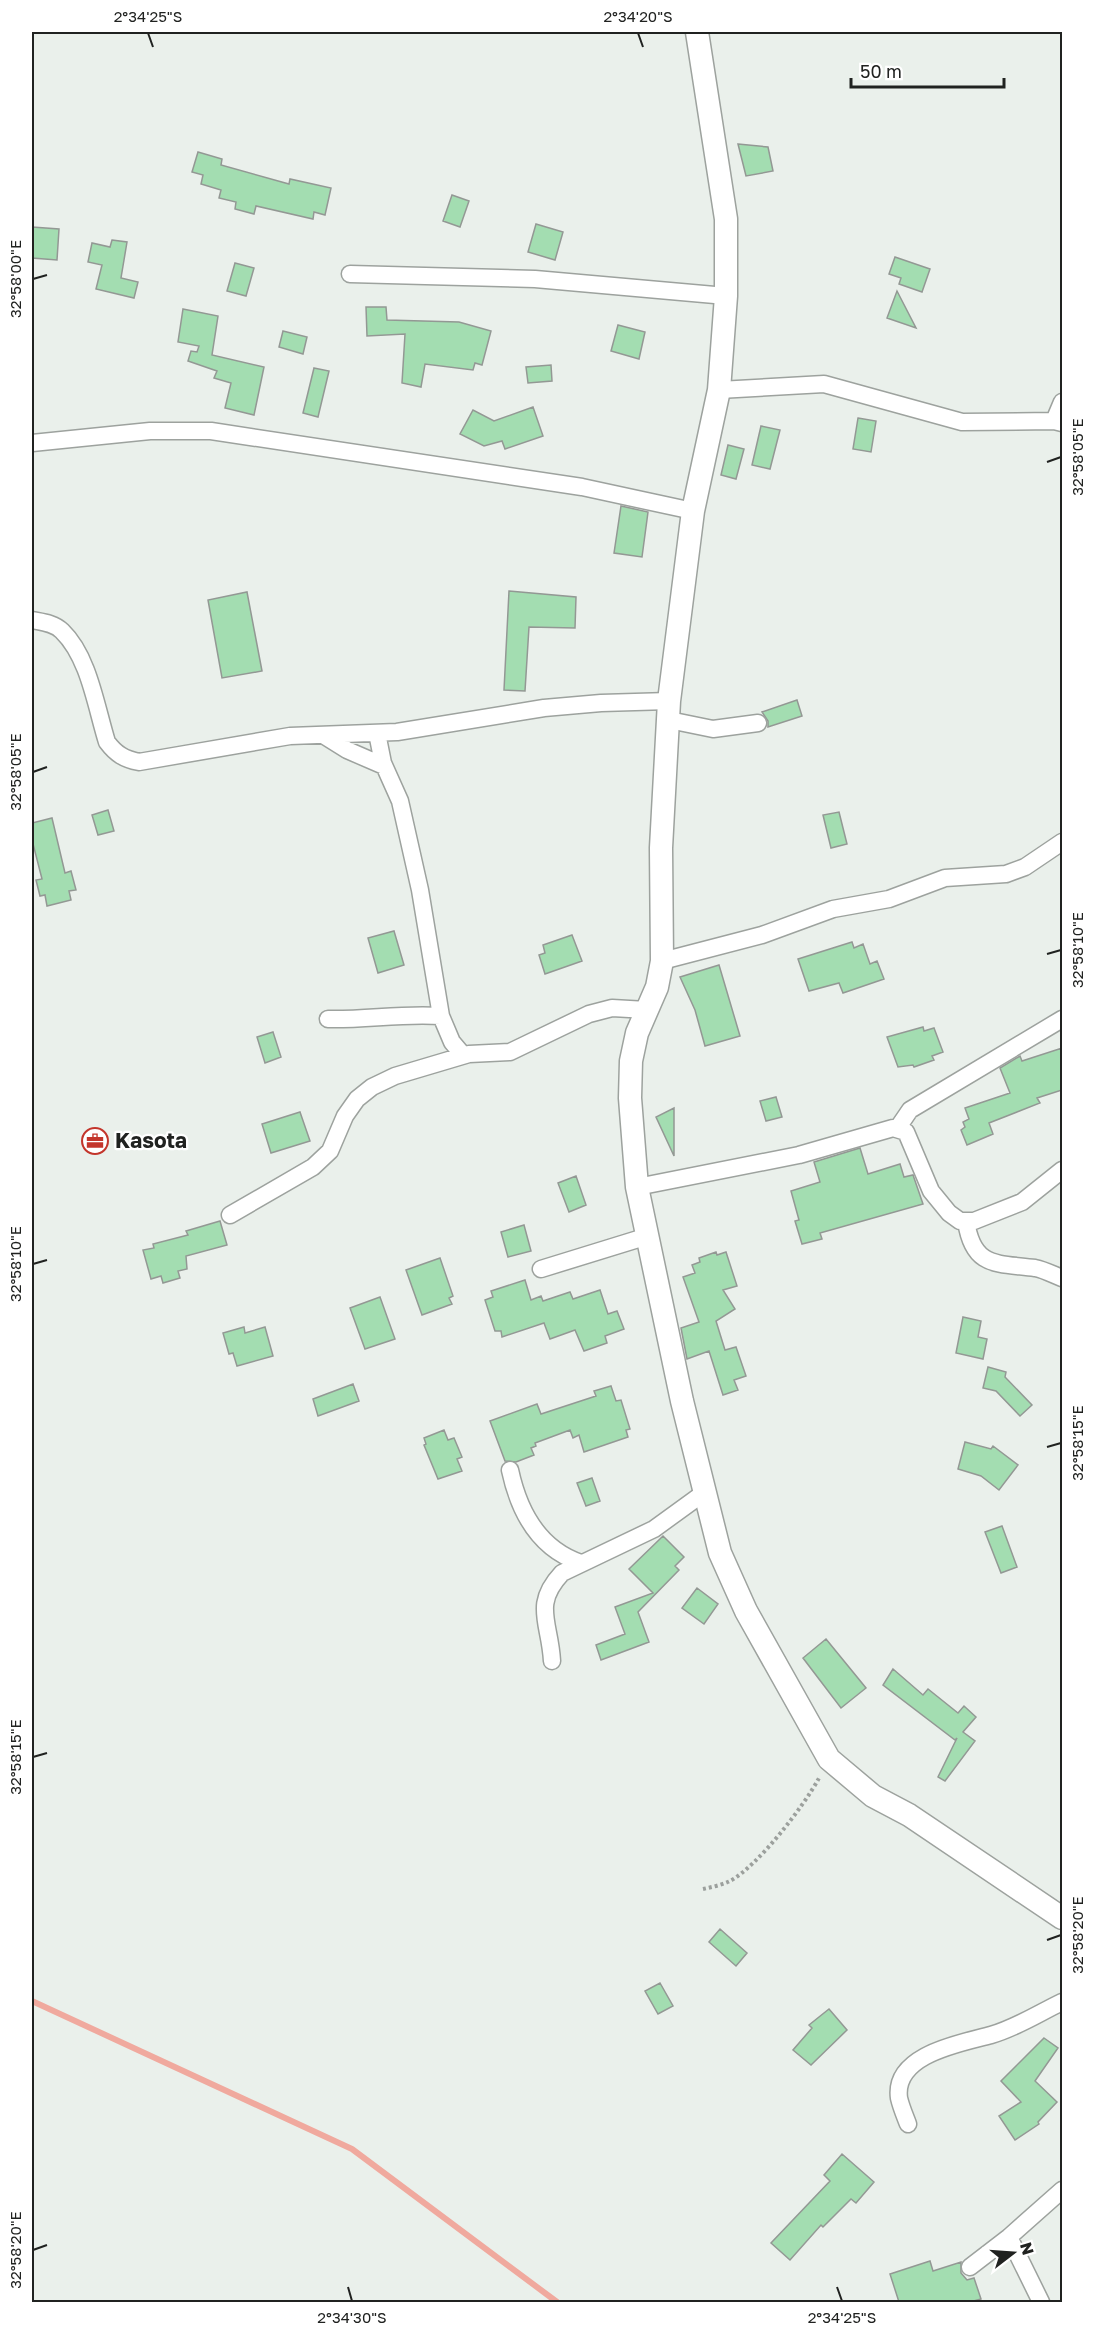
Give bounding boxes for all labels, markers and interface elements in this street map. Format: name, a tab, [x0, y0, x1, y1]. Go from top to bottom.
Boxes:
text: 2°34'25"S	[114, 7, 182, 25]
text: 2°34'20"S	[603, 7, 673, 25]
scale bar	[851, 51, 1004, 89]
text: 50 m	[860, 60, 902, 82]
text: 32°58'00"E	[6, 240, 24, 318]
text: 32°58'05"E	[1068, 418, 1086, 496]
text: 32°58'05"E	[6, 733, 24, 811]
text: 32°58'10"E	[1068, 912, 1086, 988]
office icon: Kasota	[80, 1126, 110, 1156]
place label: Kasota	[115, 1127, 187, 1153]
text: 32°58'10"E	[6, 1226, 24, 1302]
text: 32°58'15"E	[1068, 1405, 1086, 1481]
text: 32°58'15"E	[6, 1719, 24, 1795]
text: 32°58'20"E	[1068, 1896, 1086, 1974]
text: 32°58'20"E	[6, 2211, 24, 2289]
north arrow	[983, 2223, 1043, 2283]
text: N	[1016, 2240, 1039, 2257]
text: 2°34'30"S	[317, 2308, 387, 2326]
text: 2°34'25"S	[808, 2308, 876, 2326]

